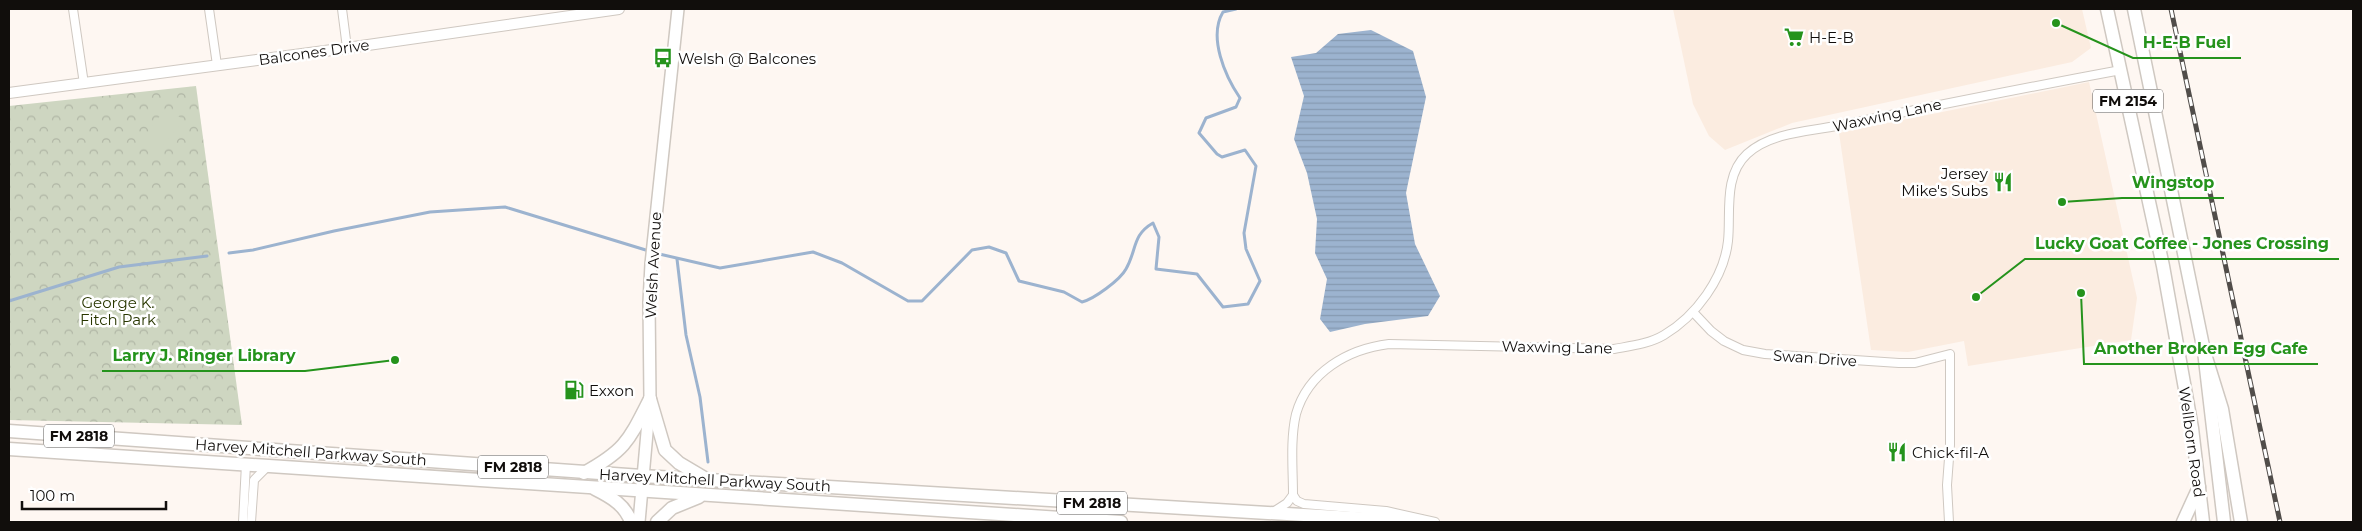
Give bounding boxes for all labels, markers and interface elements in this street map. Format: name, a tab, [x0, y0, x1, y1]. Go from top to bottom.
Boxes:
supermarket icon: H-E-B	[1783, 26, 1805, 48]
callout: H-E-B Fuel	[2133, 27, 2241, 58]
place label: H-E-B	[1809, 28, 1854, 47]
text: H-E-B Fuel	[2143, 33, 2231, 52]
street label: Balcones Drive	[257, 35, 371, 69]
bus stop icon: Welsh @ Balcones	[652, 47, 674, 69]
place label: Welsh @ Balcones	[678, 49, 816, 68]
road number: FM 2154	[2093, 90, 2163, 112]
street label: Waxwing Lane	[1831, 94, 1943, 136]
place label: Jersey Mike's Subs	[1901, 164, 1989, 200]
callout: Wingstop	[2122, 167, 2224, 198]
restaurant icon: Jersey Mike's Subs	[1992, 171, 2014, 193]
text: Wingstop	[2132, 173, 2214, 192]
street label: Welsh Avenue	[641, 211, 665, 319]
callout: Lucky Goat Coffee - Jones Crossing	[2025, 228, 2339, 259]
text: Lucky Goat Coffee - Jones Crossing	[2035, 234, 2329, 253]
park label: George K. Fitch Park	[80, 293, 156, 329]
callout: Another Broken Egg Cafe	[2084, 333, 2318, 364]
street label: Waxwing Lane	[1501, 337, 1613, 357]
text: Another Broken Egg Cafe	[2093, 339, 2308, 358]
callout: Larry J. Ringer Library	[102, 340, 305, 371]
text: Larry J. Ringer Library	[112, 346, 296, 365]
street label: Swan Drive	[1772, 346, 1858, 370]
fuel station icon: Exxon	[563, 379, 585, 401]
place label: Exxon	[589, 381, 634, 400]
street label: Wellborn Road	[2175, 385, 2209, 499]
road number: FM 2818	[44, 424, 114, 448]
street label: Harvey Mitchell Parkway South	[195, 434, 427, 470]
restaurant icon: Chick-fil-A	[1886, 441, 1908, 463]
place label: Chick-fil-A	[1912, 443, 1989, 462]
road number: FM 2818	[478, 456, 548, 478]
street label: Harvey Mitchell Parkway South	[599, 464, 831, 496]
scale bar	[22, 478, 166, 510]
text: 100 m	[30, 486, 75, 505]
road number: FM 2818	[1057, 492, 1127, 514]

